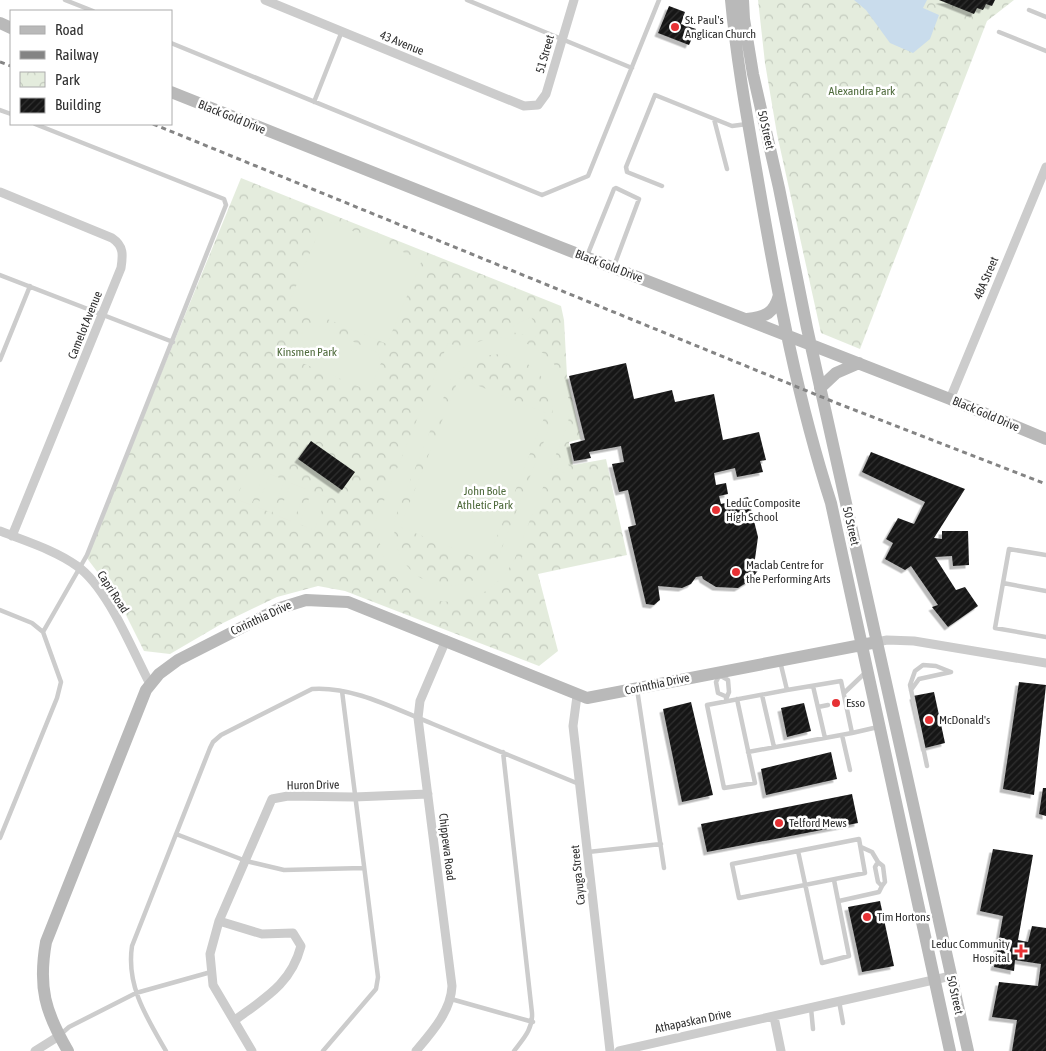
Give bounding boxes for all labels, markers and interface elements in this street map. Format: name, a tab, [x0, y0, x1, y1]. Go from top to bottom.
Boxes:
legend	[10, 10, 172, 125]
place label: St. Paul's Anglican Church	[685, 13, 756, 41]
text: Road	[55, 21, 84, 38]
marker: St. Paul's Anglican Church	[669, 21, 681, 33]
street label: 43 Avenue	[378, 28, 426, 58]
street label: 51 Street	[533, 33, 557, 75]
text: Railway	[55, 46, 99, 63]
text: Park	[55, 71, 80, 88]
park label: Alexandra Park	[829, 84, 896, 98]
text: Building	[55, 96, 101, 113]
street label: Black Gold Drive	[196, 97, 268, 137]
street label: 50 Street	[755, 109, 777, 151]
street label: Black Gold Drive	[573, 247, 645, 285]
street label: 48A Street	[971, 254, 1001, 302]
street label: Camelot Avenue	[65, 289, 105, 361]
park label: Kinsmen Park	[277, 345, 338, 359]
street label: Black Gold Drive	[950, 394, 1022, 434]
park label: John Bole Athletic Park	[457, 484, 514, 512]
place label: Leduc Composite High School	[726, 496, 800, 524]
marker: Leduc Composite High School	[710, 504, 722, 516]
street label: 50 Street	[840, 505, 862, 547]
place label: Maclab Centre for the Performing Arts	[746, 558, 831, 586]
marker: Maclab Centre for the Performing Arts	[730, 566, 742, 578]
street label: Capri Road	[94, 568, 132, 616]
street label: Corinthia Drive	[228, 598, 294, 638]
street label: Corinthia Drive	[623, 670, 691, 698]
place label: Esso	[846, 696, 866, 710]
marker: Esso	[830, 697, 842, 709]
place label: McDonald's	[939, 713, 990, 727]
marker: McDonald's	[923, 714, 935, 726]
street label: Huron Drive	[287, 778, 339, 792]
street label: Chippewa Road	[436, 812, 458, 882]
place label: Telford Mews	[789, 816, 847, 830]
marker: Telford Mews	[773, 817, 785, 829]
street label: Cayuga Street	[568, 844, 588, 906]
place label: Tim Hortons	[877, 910, 930, 924]
marker: Tim Hortons	[861, 911, 873, 923]
place label: Leduc Community Hospital	[931, 937, 1011, 965]
marker: Leduc Community Hospital	[1014, 944, 1028, 958]
street label: 50 Street	[944, 974, 966, 1016]
street label: Athapaskan Drive	[653, 1006, 733, 1036]

